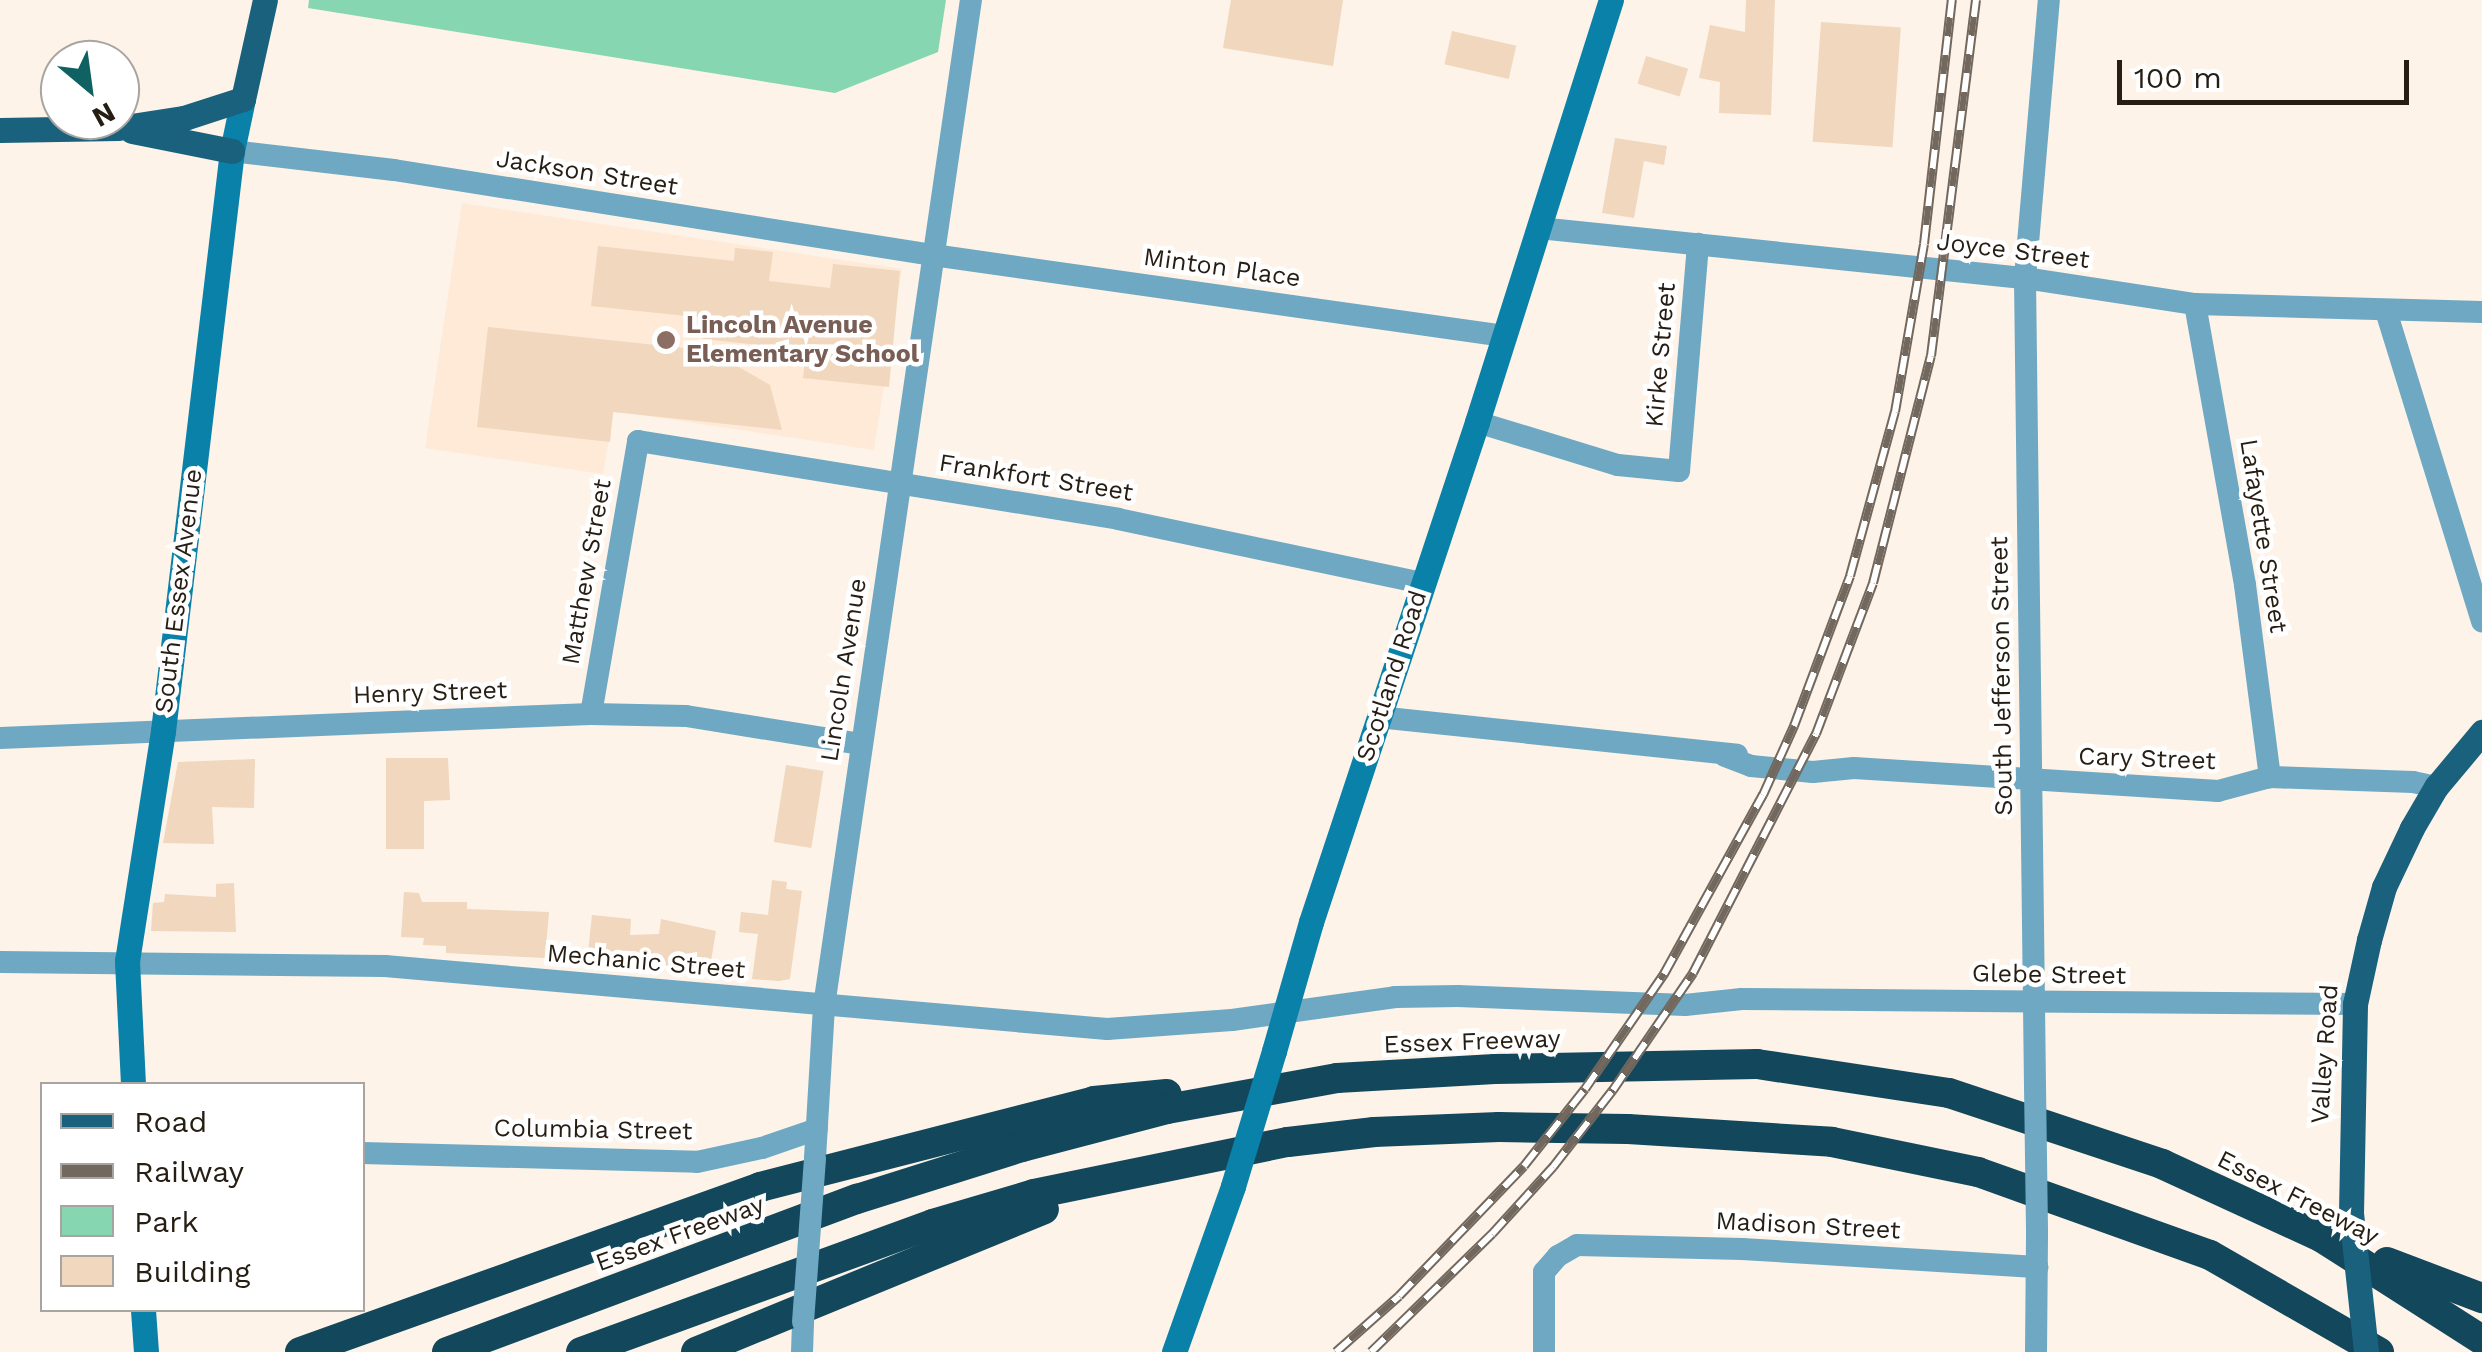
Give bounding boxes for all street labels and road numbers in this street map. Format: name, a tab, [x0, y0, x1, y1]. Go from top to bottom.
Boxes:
street label: Jackson Street	[494, 144, 680, 202]
street label: Joyce Street	[1935, 227, 2091, 275]
street label: Minton Place	[1142, 242, 1302, 294]
street label: Kirke Street	[1640, 281, 1682, 429]
street label: Lafayette Street	[2233, 437, 2293, 635]
street label: Frankfort Street	[937, 448, 1135, 508]
street label: South Essex Avenue	[149, 466, 209, 716]
street label: Matthew Street	[556, 477, 618, 667]
street label: South Jefferson Street	[1985, 536, 2019, 816]
street label: Lincoln Avenue	[815, 576, 873, 764]
street label: Scotland Road	[1350, 587, 1434, 765]
street label: Henry Street	[352, 675, 508, 711]
street label: Cary Street	[2077, 742, 2217, 776]
street label: Mechanic Street	[546, 938, 746, 986]
street label: Glebe Street	[1972, 959, 2126, 991]
street label: Valley Road	[2305, 983, 2345, 1125]
street label: Essex Freeway	[1383, 1024, 1561, 1060]
street label: Columbia Street	[493, 1113, 693, 1147]
street label: Essex Freeway	[2212, 1144, 2384, 1252]
street label: Essex Freeway	[591, 1190, 769, 1278]
street label: Madison Street	[1715, 1206, 1901, 1246]

